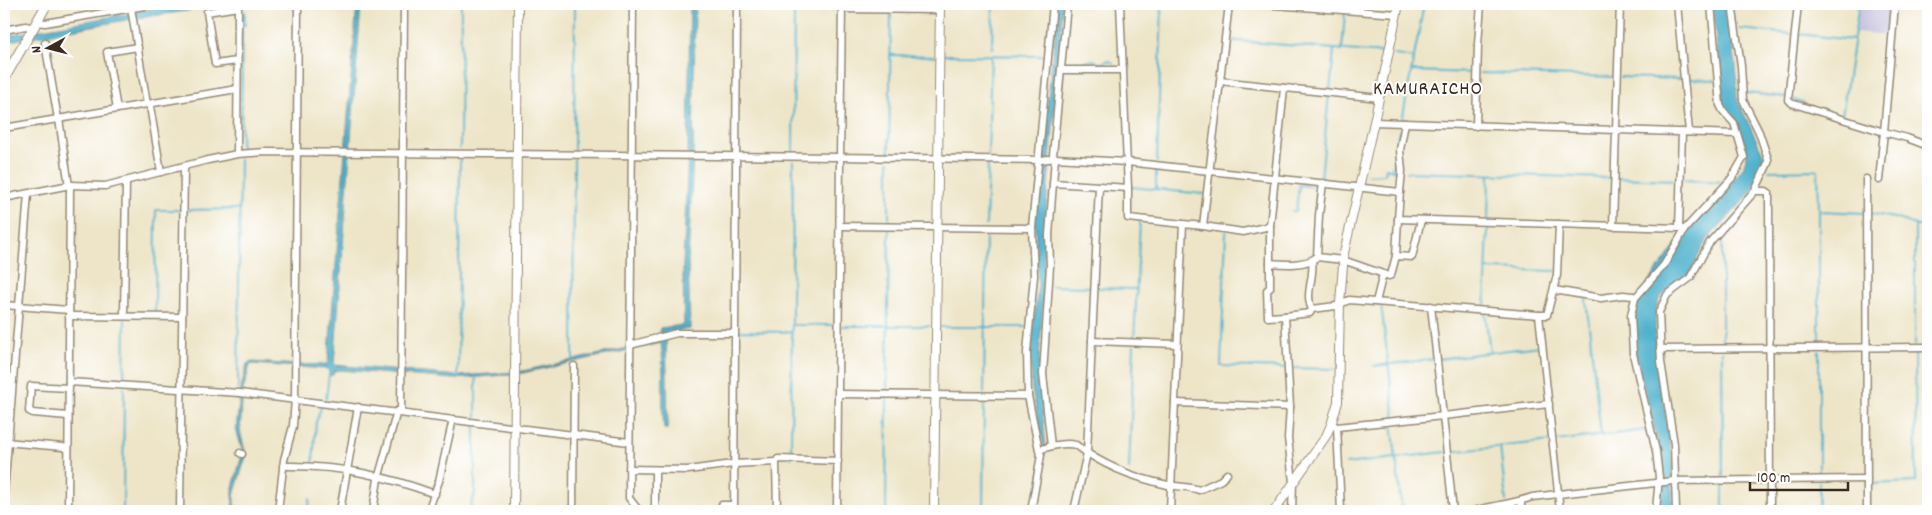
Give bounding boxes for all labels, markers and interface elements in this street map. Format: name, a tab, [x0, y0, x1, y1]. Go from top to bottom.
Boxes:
north arrow	[22, 22, 72, 72]
text: N	[27, 45, 47, 54]
district label: KAMURAICHO	[1373, 76, 1483, 104]
scale bar	[1750, 460, 1847, 492]
text: 100 m	[1757, 468, 1790, 490]

